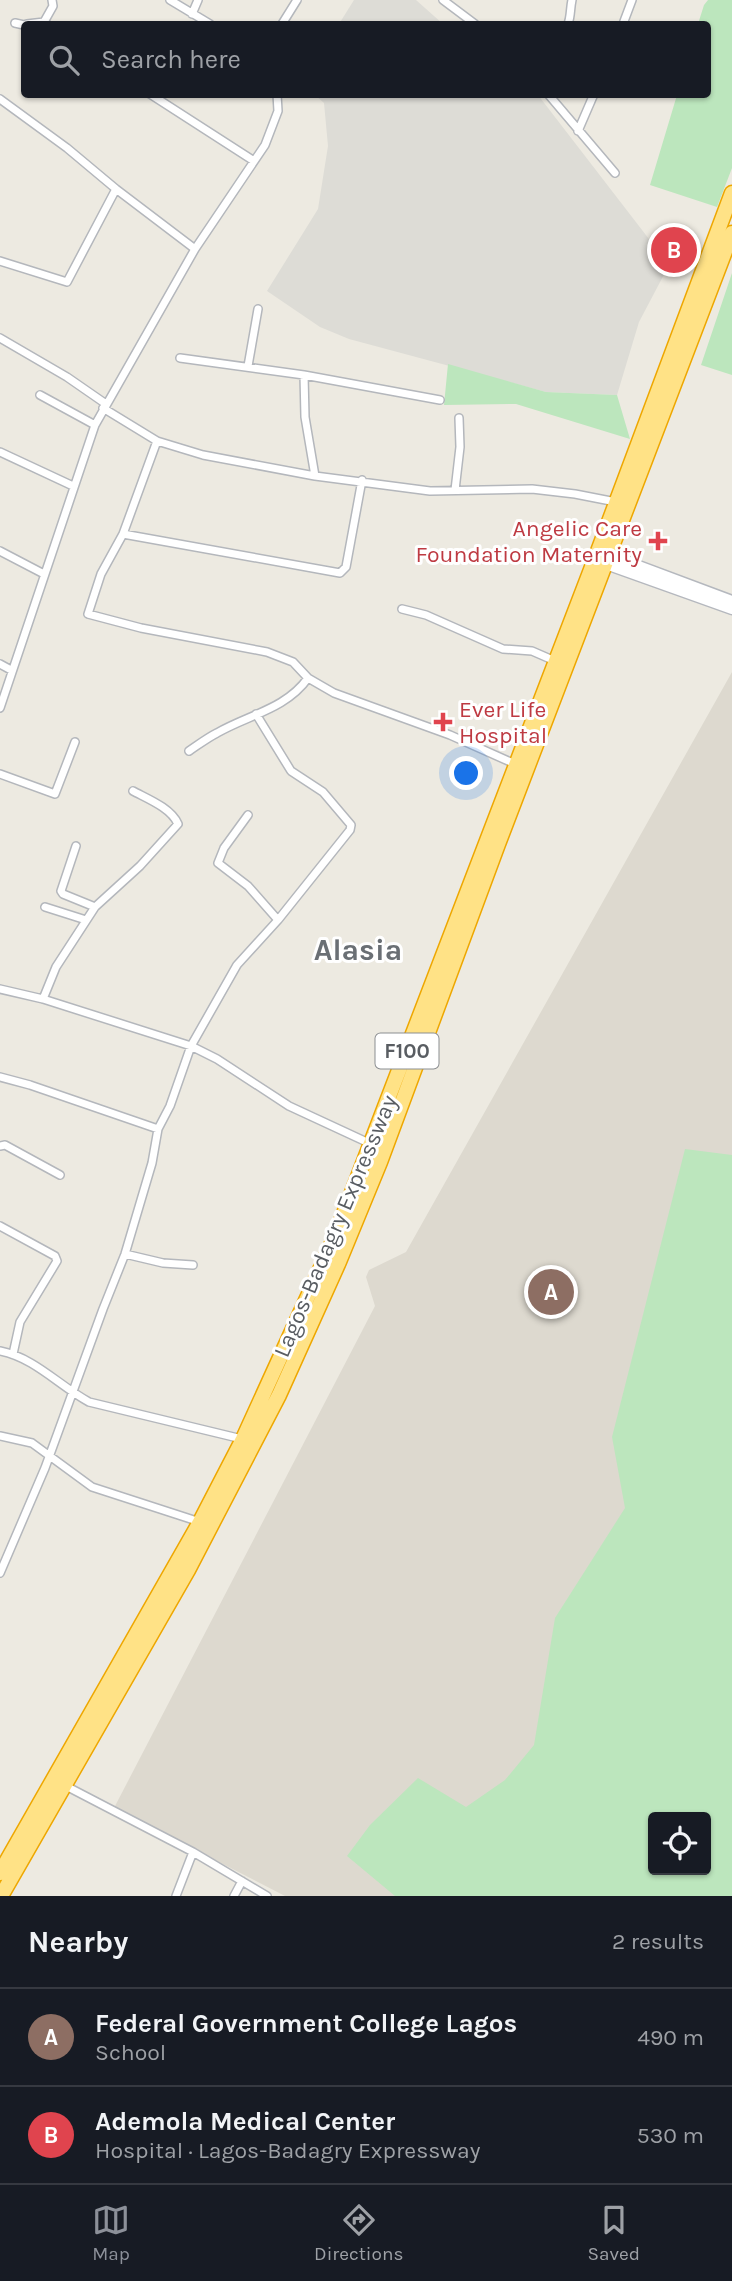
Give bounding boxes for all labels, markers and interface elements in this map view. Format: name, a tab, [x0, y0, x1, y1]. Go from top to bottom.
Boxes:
search box	[21, 21, 711, 98]
icon: search	[45, 41, 83, 79]
text: Search here	[101, 44, 241, 75]
pin: B	[651, 224, 697, 276]
place label: Angelic Care Foundation Maternity	[416, 515, 642, 568]
marker: Angelic Care Foundation Maternity	[648, 531, 668, 551]
place label: Ever Life Hospital	[459, 696, 547, 749]
marker: Ever Life Hospital	[433, 712, 453, 732]
your location	[449, 756, 483, 790]
district label: Alasia	[314, 932, 402, 968]
road number: F100	[376, 1034, 438, 1068]
street label: Lagos-Badagry Expressway	[268, 1091, 403, 1361]
pin: A	[528, 1266, 574, 1318]
map controls	[648, 1812, 711, 1875]
button: locate	[648, 1812, 711, 1875]
text: Nearby	[28, 1924, 128, 1960]
text: 2 results	[612, 1928, 704, 1955]
text: Federal Government College Lagos	[95, 2008, 517, 2039]
text: A	[44, 2024, 58, 2051]
text: 490 m	[637, 2024, 704, 2051]
text: School	[95, 2039, 166, 2066]
text: Ademola Medical Center	[95, 2106, 395, 2137]
text: B	[44, 2122, 58, 2149]
text: 530 m	[637, 2122, 704, 2149]
text: Hospital · Lagos-Badagry Expressway	[95, 2137, 480, 2164]
tab: Map	[92, 2201, 130, 2265]
tab: Directions	[314, 2201, 403, 2265]
tab: Saved	[587, 2201, 640, 2265]

